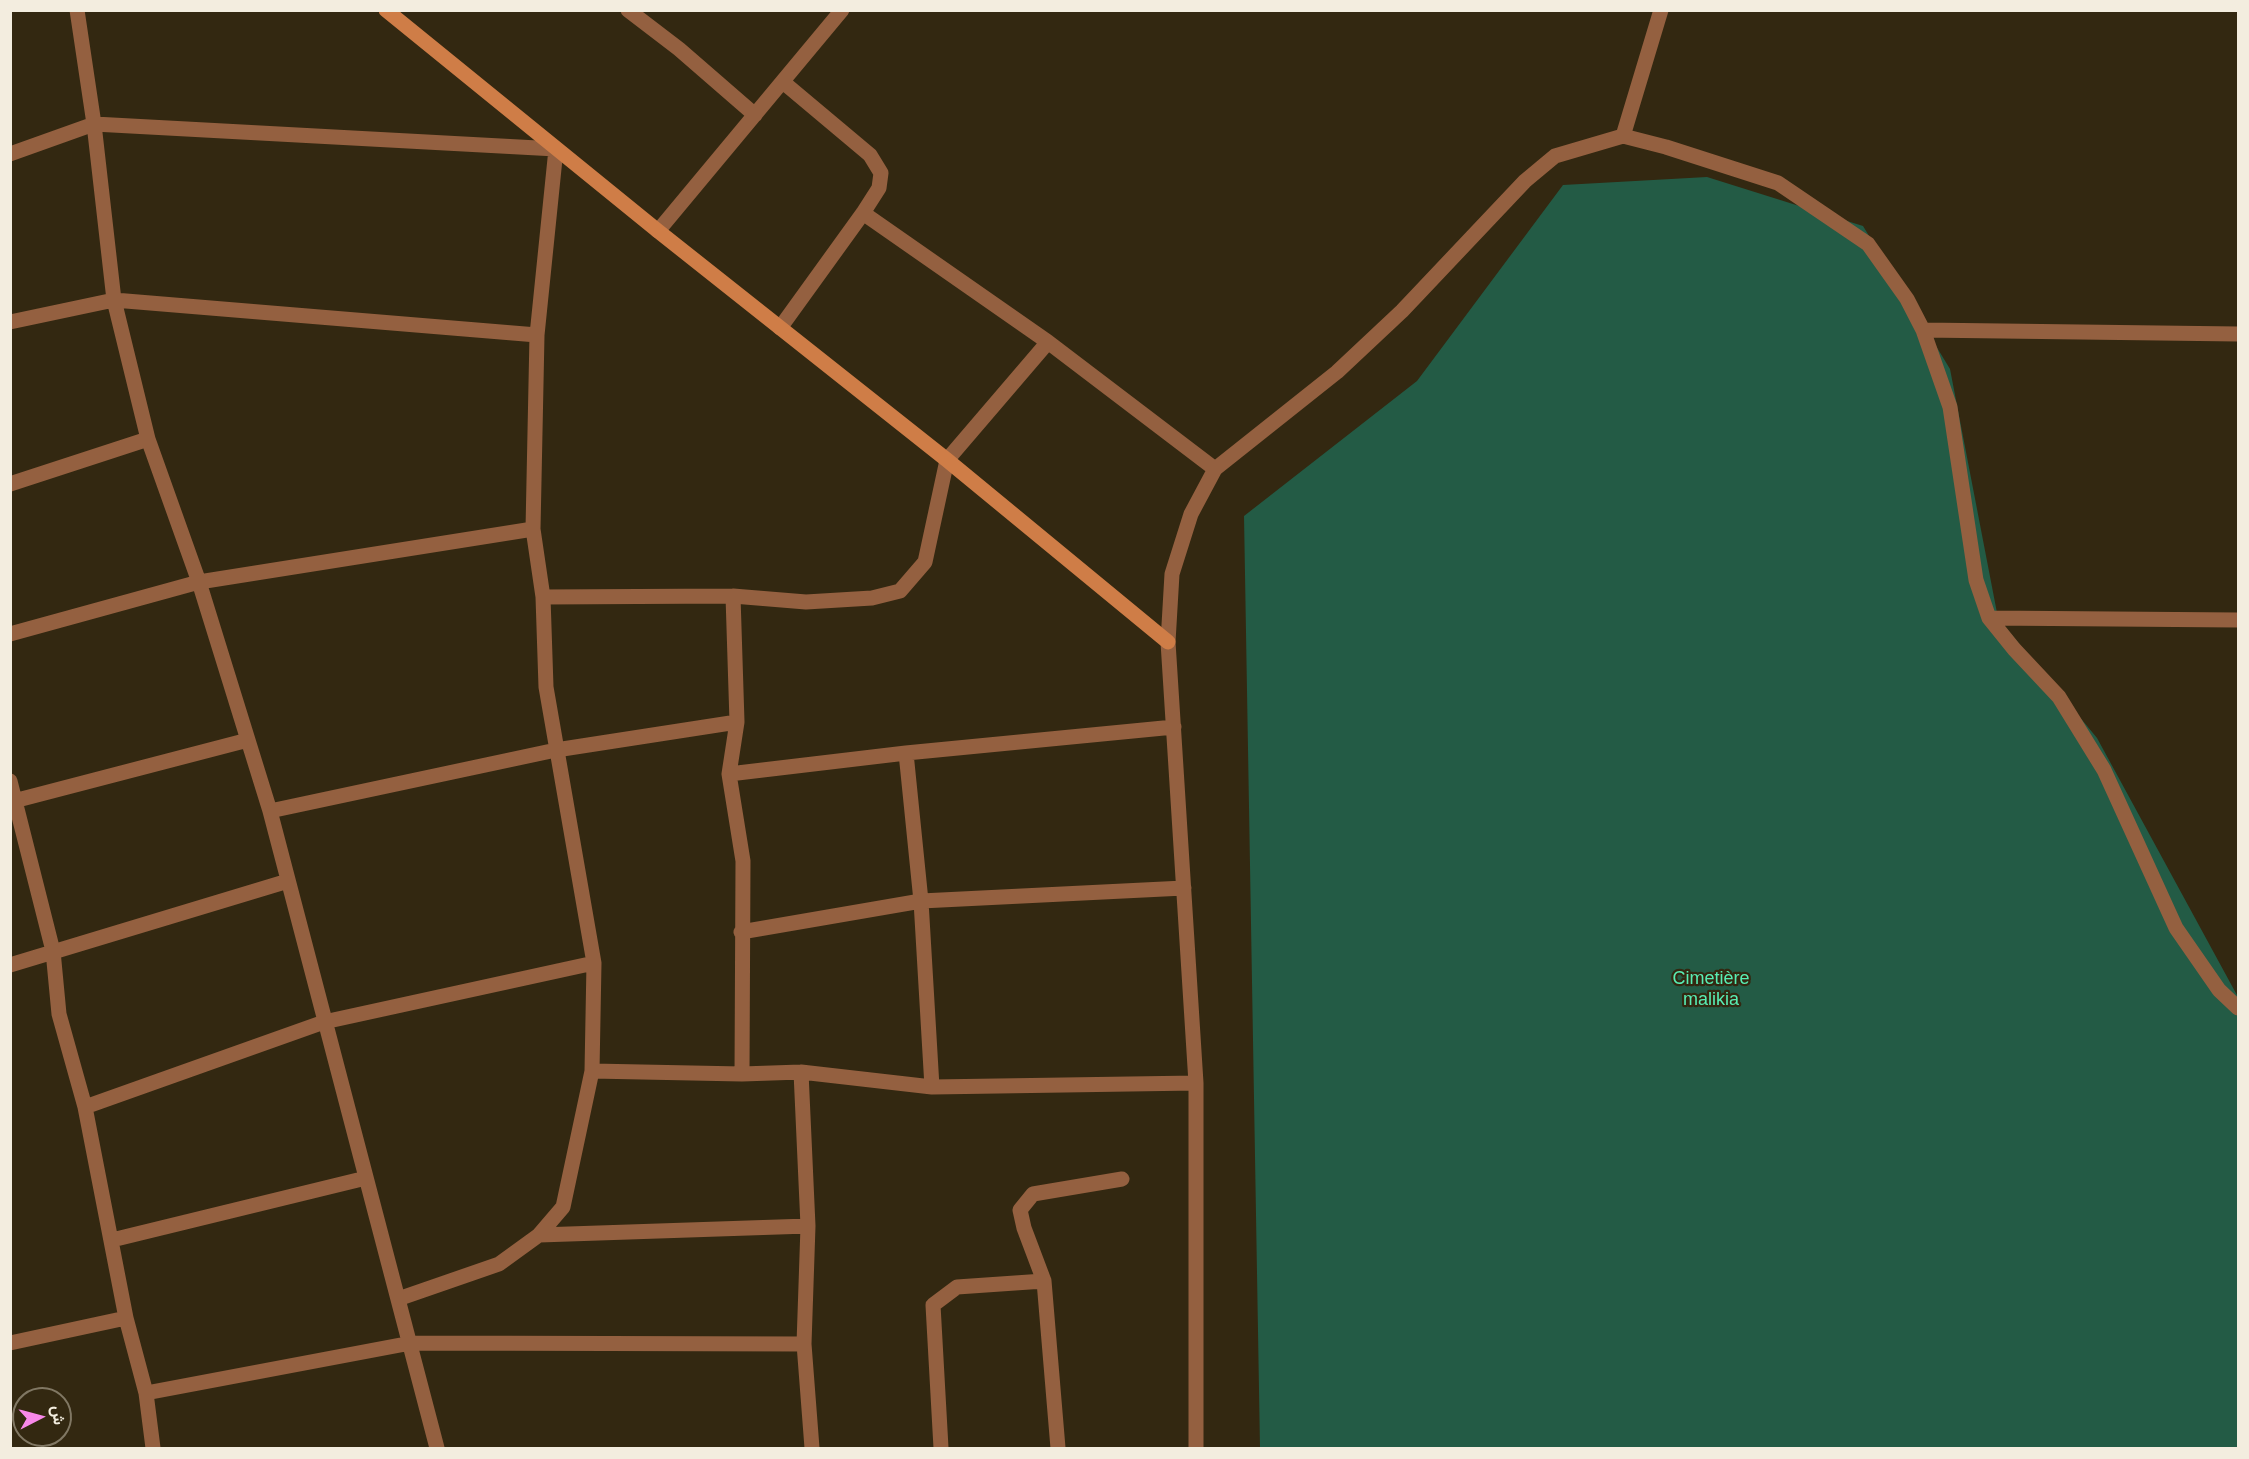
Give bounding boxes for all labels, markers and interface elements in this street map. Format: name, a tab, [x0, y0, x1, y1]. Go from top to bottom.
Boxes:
park label: Cimetière malikia	[1672, 968, 1750, 1010]
north arrow	[12, 1387, 72, 1447]
text: ش	[49, 1405, 68, 1426]

